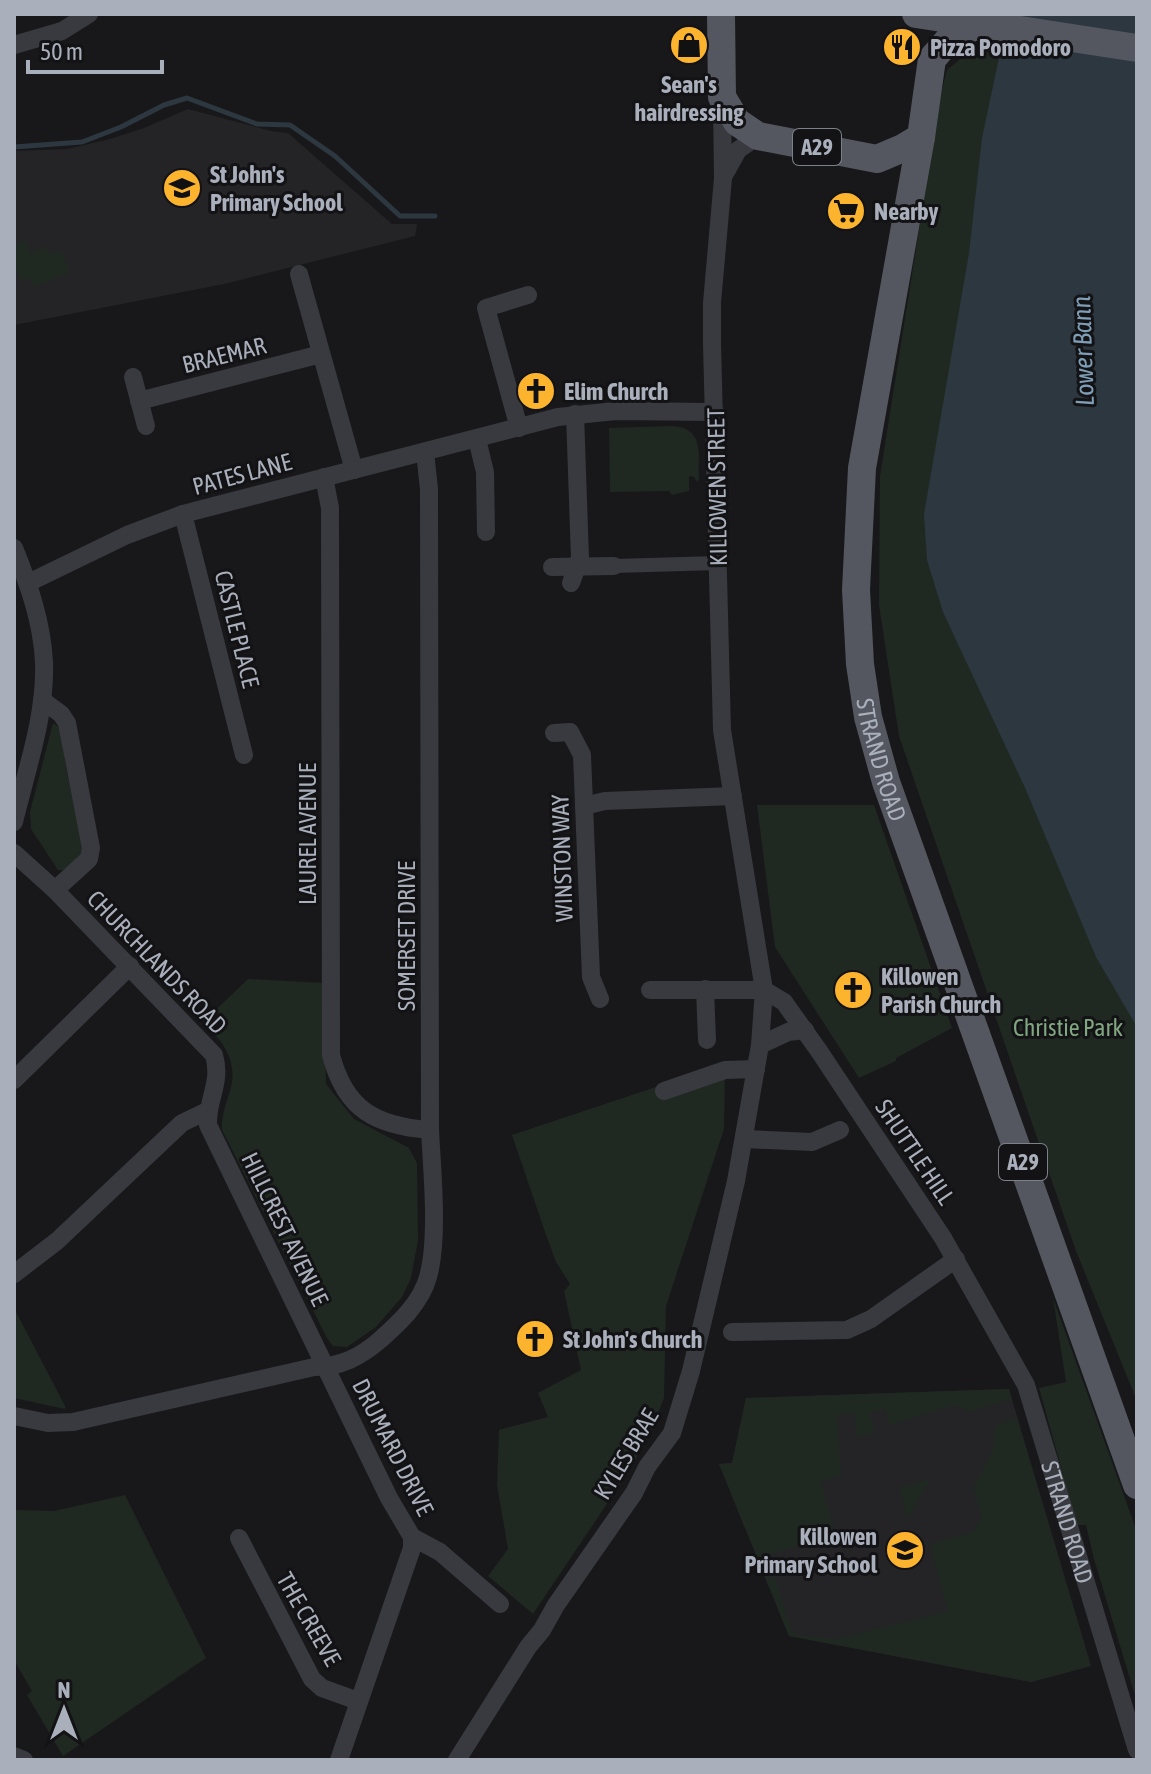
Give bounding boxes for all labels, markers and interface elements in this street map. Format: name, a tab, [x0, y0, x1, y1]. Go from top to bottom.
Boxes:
scale bar	[28, 24, 162, 74]
shop icon: Sean's hairdressing	[668, 24, 710, 66]
restaurant icon: Pizza Pomodoro	[881, 26, 923, 68]
place label: Pizza Pomodoro	[930, 34, 1071, 61]
text: 50 m	[40, 38, 83, 65]
place label: Sean's hairdressing	[634, 71, 744, 126]
road number: A29	[793, 129, 841, 165]
place label: St John's Primary School	[210, 161, 343, 216]
school or university icon: St John's Primary School	[161, 167, 203, 209]
supermarket icon: Nearby	[825, 190, 867, 232]
place label: Nearby	[874, 198, 938, 225]
water label: Lower Bann	[1066, 295, 1100, 406]
street label: BRAEMAR	[179, 332, 269, 378]
church icon: Elim Church	[515, 370, 557, 412]
place label: Elim Church	[564, 378, 668, 405]
street label: KILLOWEN STREET	[702, 407, 732, 566]
street label: PATES LANE	[190, 448, 294, 500]
street label: CASTLE PLACE	[209, 568, 265, 690]
street label: STRAND ROAD	[852, 696, 912, 824]
street label: LAUREL AVENUE	[294, 763, 321, 905]
street label: WINSTON WAY	[546, 794, 578, 922]
street label: SOMERSET DRIVE	[393, 861, 420, 1011]
street label: CHURCHLANDS ROAD	[82, 885, 232, 1039]
place label: Killowen Parish Church	[881, 963, 1001, 1018]
church icon: Killowen Parish Church	[832, 969, 874, 1011]
park label: Christie Park	[1013, 1014, 1124, 1041]
street label: SHUTTLE HILL	[870, 1094, 960, 1210]
road number: A29	[999, 1144, 1047, 1180]
street label: HILLCREST AVENUE	[236, 1148, 334, 1310]
church icon: St John's Church	[514, 1318, 556, 1360]
place label: St John's Church	[563, 1326, 702, 1353]
street label: DRUMARD DRIVE	[347, 1374, 439, 1520]
street label: KYLES BRAE	[588, 1404, 664, 1504]
street label: STRAND ROAD	[1036, 1458, 1099, 1586]
place label: Killowen Primary School	[744, 1523, 878, 1578]
school or university icon: Killowen Primary School	[884, 1529, 926, 1571]
street label: THE CREEVE	[272, 1568, 346, 1670]
north arrow	[24, 1670, 104, 1750]
text: N	[58, 1677, 70, 1703]

